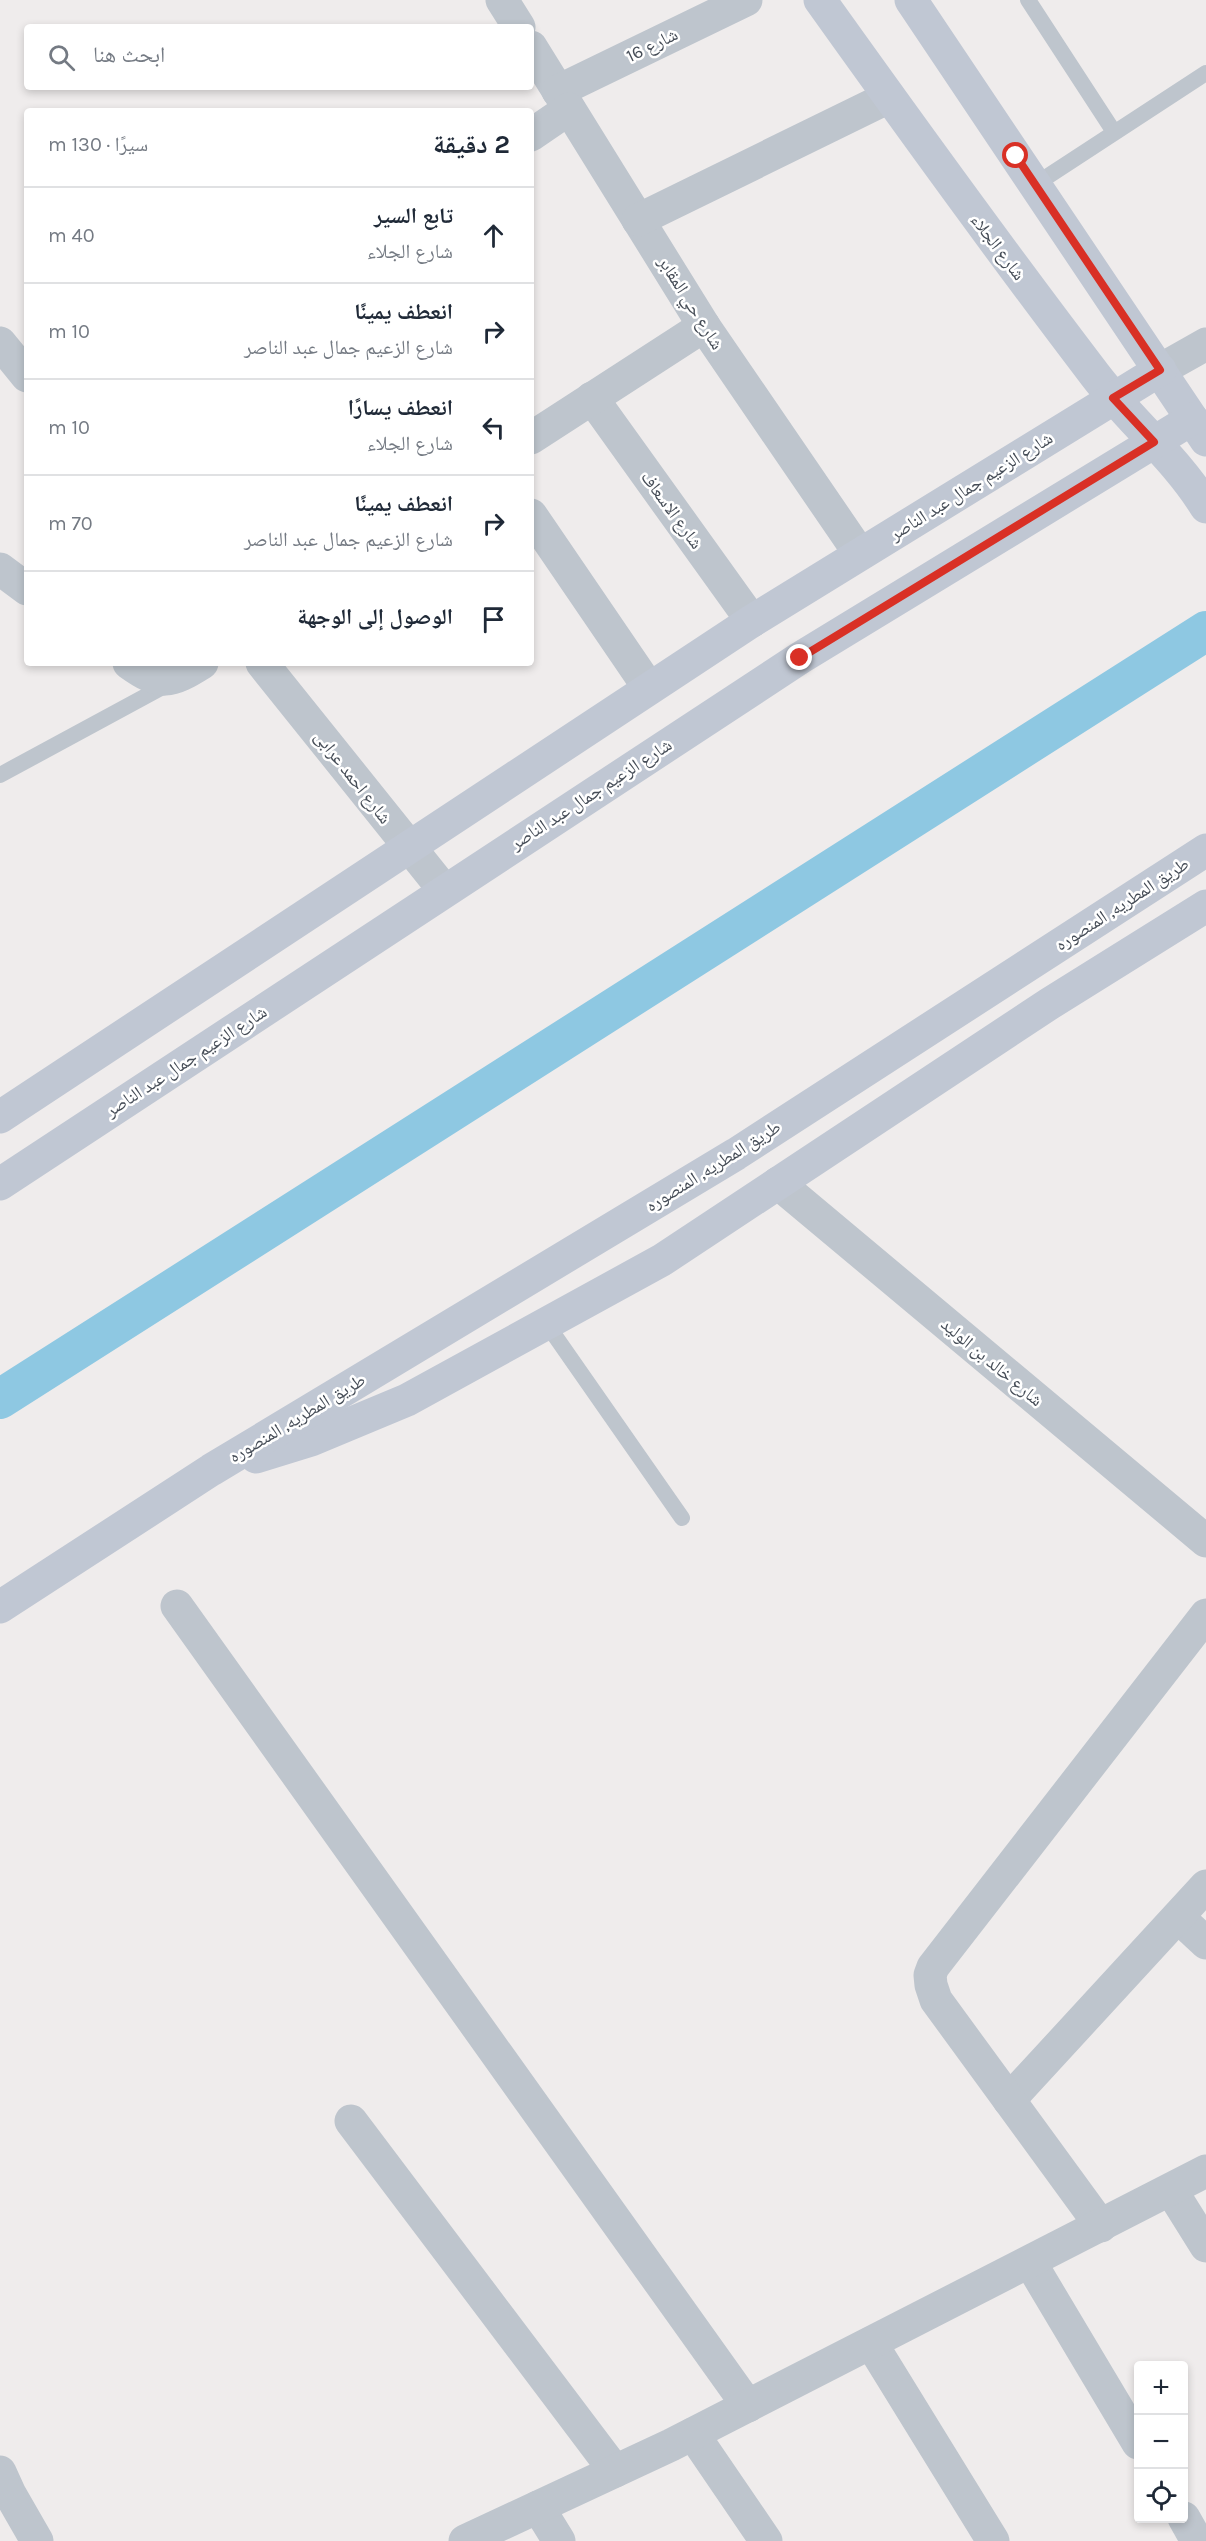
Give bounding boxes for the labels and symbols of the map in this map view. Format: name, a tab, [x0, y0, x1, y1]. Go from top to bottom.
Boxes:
street label: شارع 16	[623, 23, 681, 67]
route start	[1002, 142, 1028, 168]
street label: شارع الجلاء	[966, 209, 1030, 285]
street label: شارع حي المقابر	[650, 251, 728, 356]
street label: شارع الزعيم جمال عبد الناصر	[885, 427, 1057, 547]
street label: شارع الاسعاف	[636, 467, 708, 553]
route end	[786, 644, 812, 670]
street label: شارع احمد عرابى	[310, 726, 396, 828]
street label: شارع الزعيم جمال عبد الناصر	[505, 734, 676, 856]
street label: طريق المطريه, المنصوره	[1051, 853, 1193, 955]
street label: شارع الزعيم جمال عبد الناصر	[100, 1001, 271, 1123]
street label: طريق المطريه, المنصوره	[641, 1116, 785, 1216]
street label: شارع خالد بن الوليد	[937, 1313, 1047, 1411]
street label: طريق المطريه, المنصوره	[225, 1369, 369, 1467]

